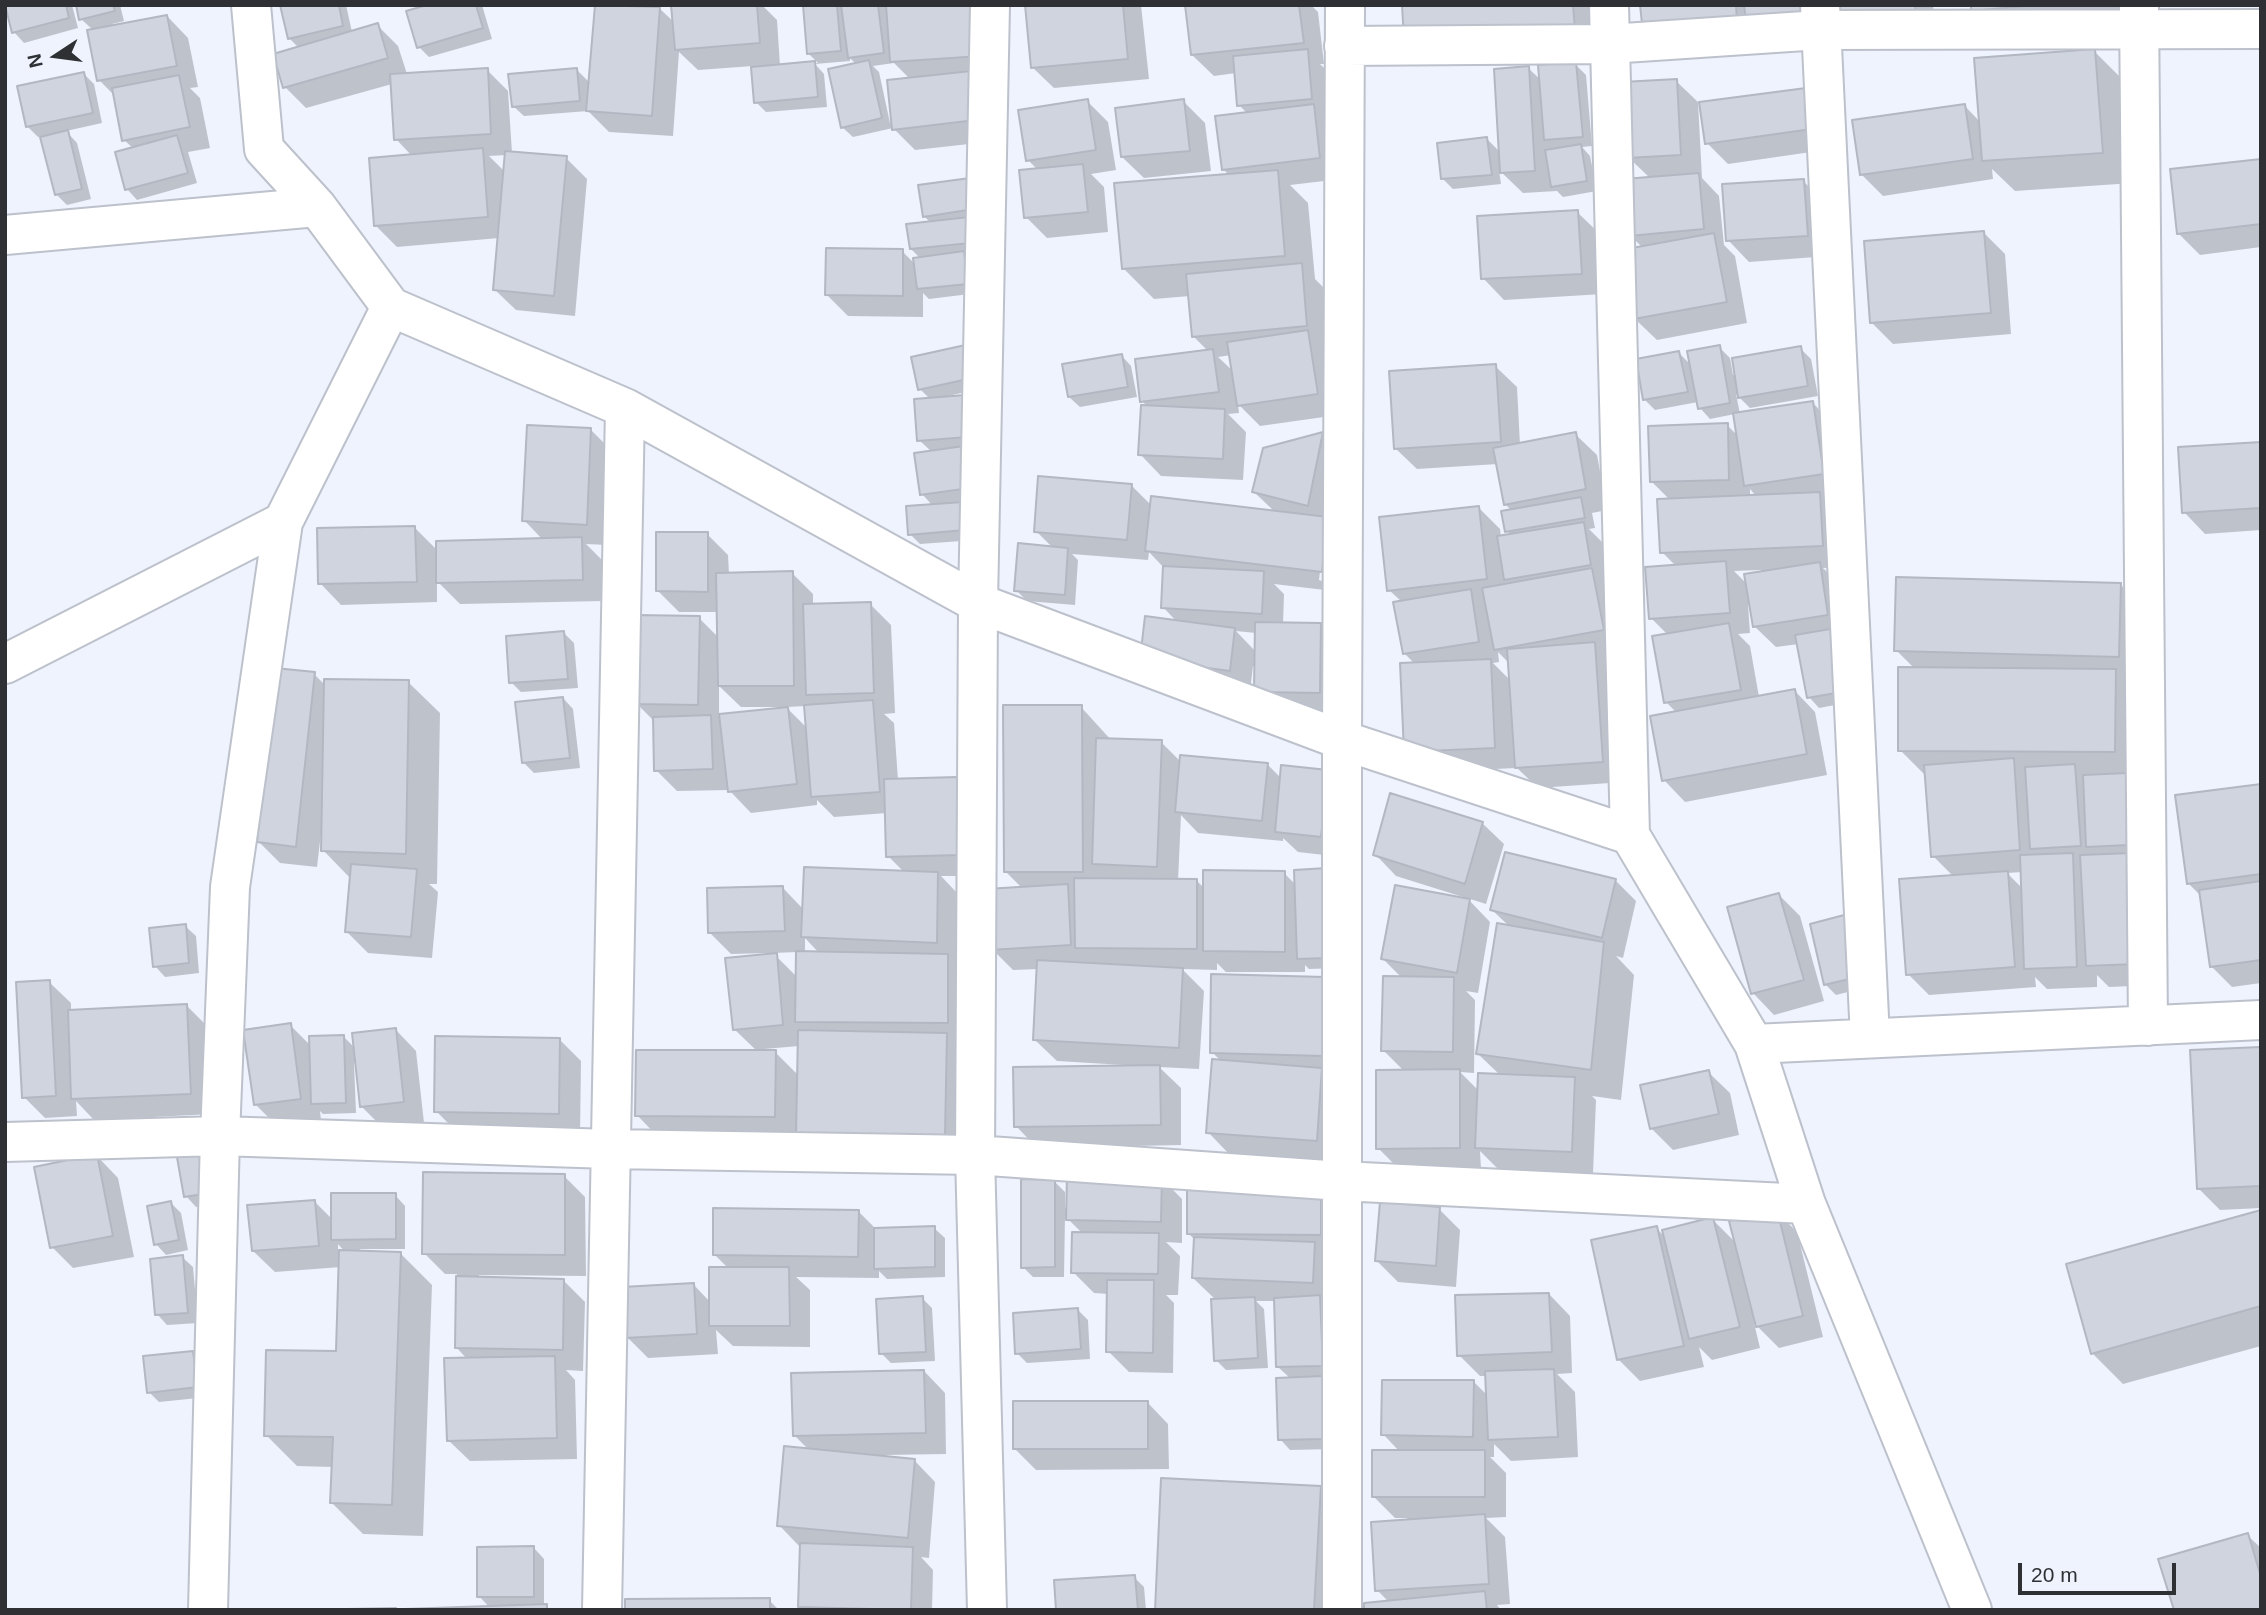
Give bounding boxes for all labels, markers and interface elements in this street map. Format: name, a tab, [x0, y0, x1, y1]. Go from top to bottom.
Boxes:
north arrow	[21, 21, 91, 91]
text: N	[23, 52, 47, 70]
scale bar	[2021, 1548, 2178, 1592]
text: 20 m	[2031, 1563, 2078, 1586]

